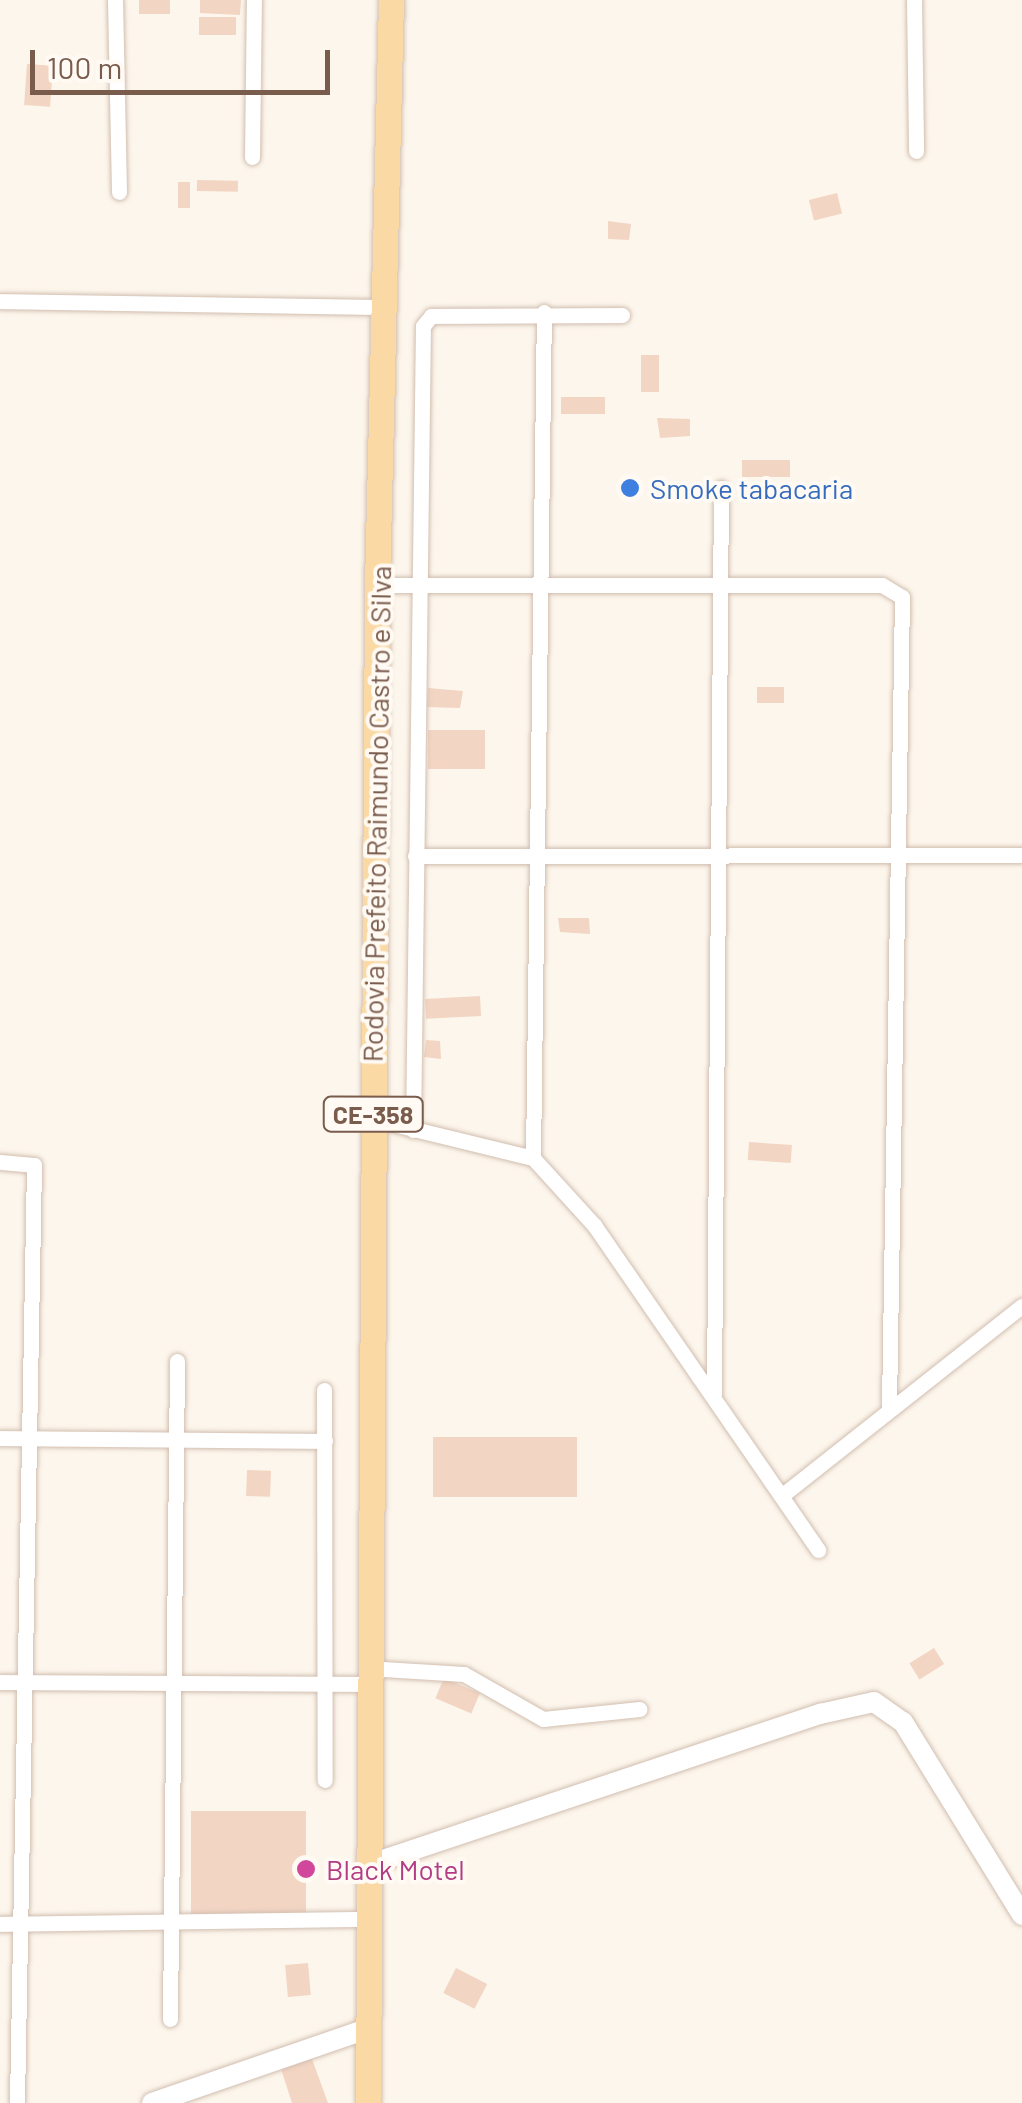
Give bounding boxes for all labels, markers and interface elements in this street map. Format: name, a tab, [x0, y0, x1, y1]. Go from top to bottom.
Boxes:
scale bar	[35, 30, 335, 92]
text: 100 m	[47, 49, 122, 85]
place label: Smoke tabacaria	[650, 471, 853, 505]
marker: Smoke tabacaria	[619, 477, 641, 499]
street label: Rodovia Prefeito Raimundo Castro e Silva	[355, 565, 397, 1063]
road number: CE-358	[320, 1094, 426, 1134]
place label: Black Motel	[326, 1852, 465, 1886]
marker: Black Motel	[295, 1858, 317, 1880]

